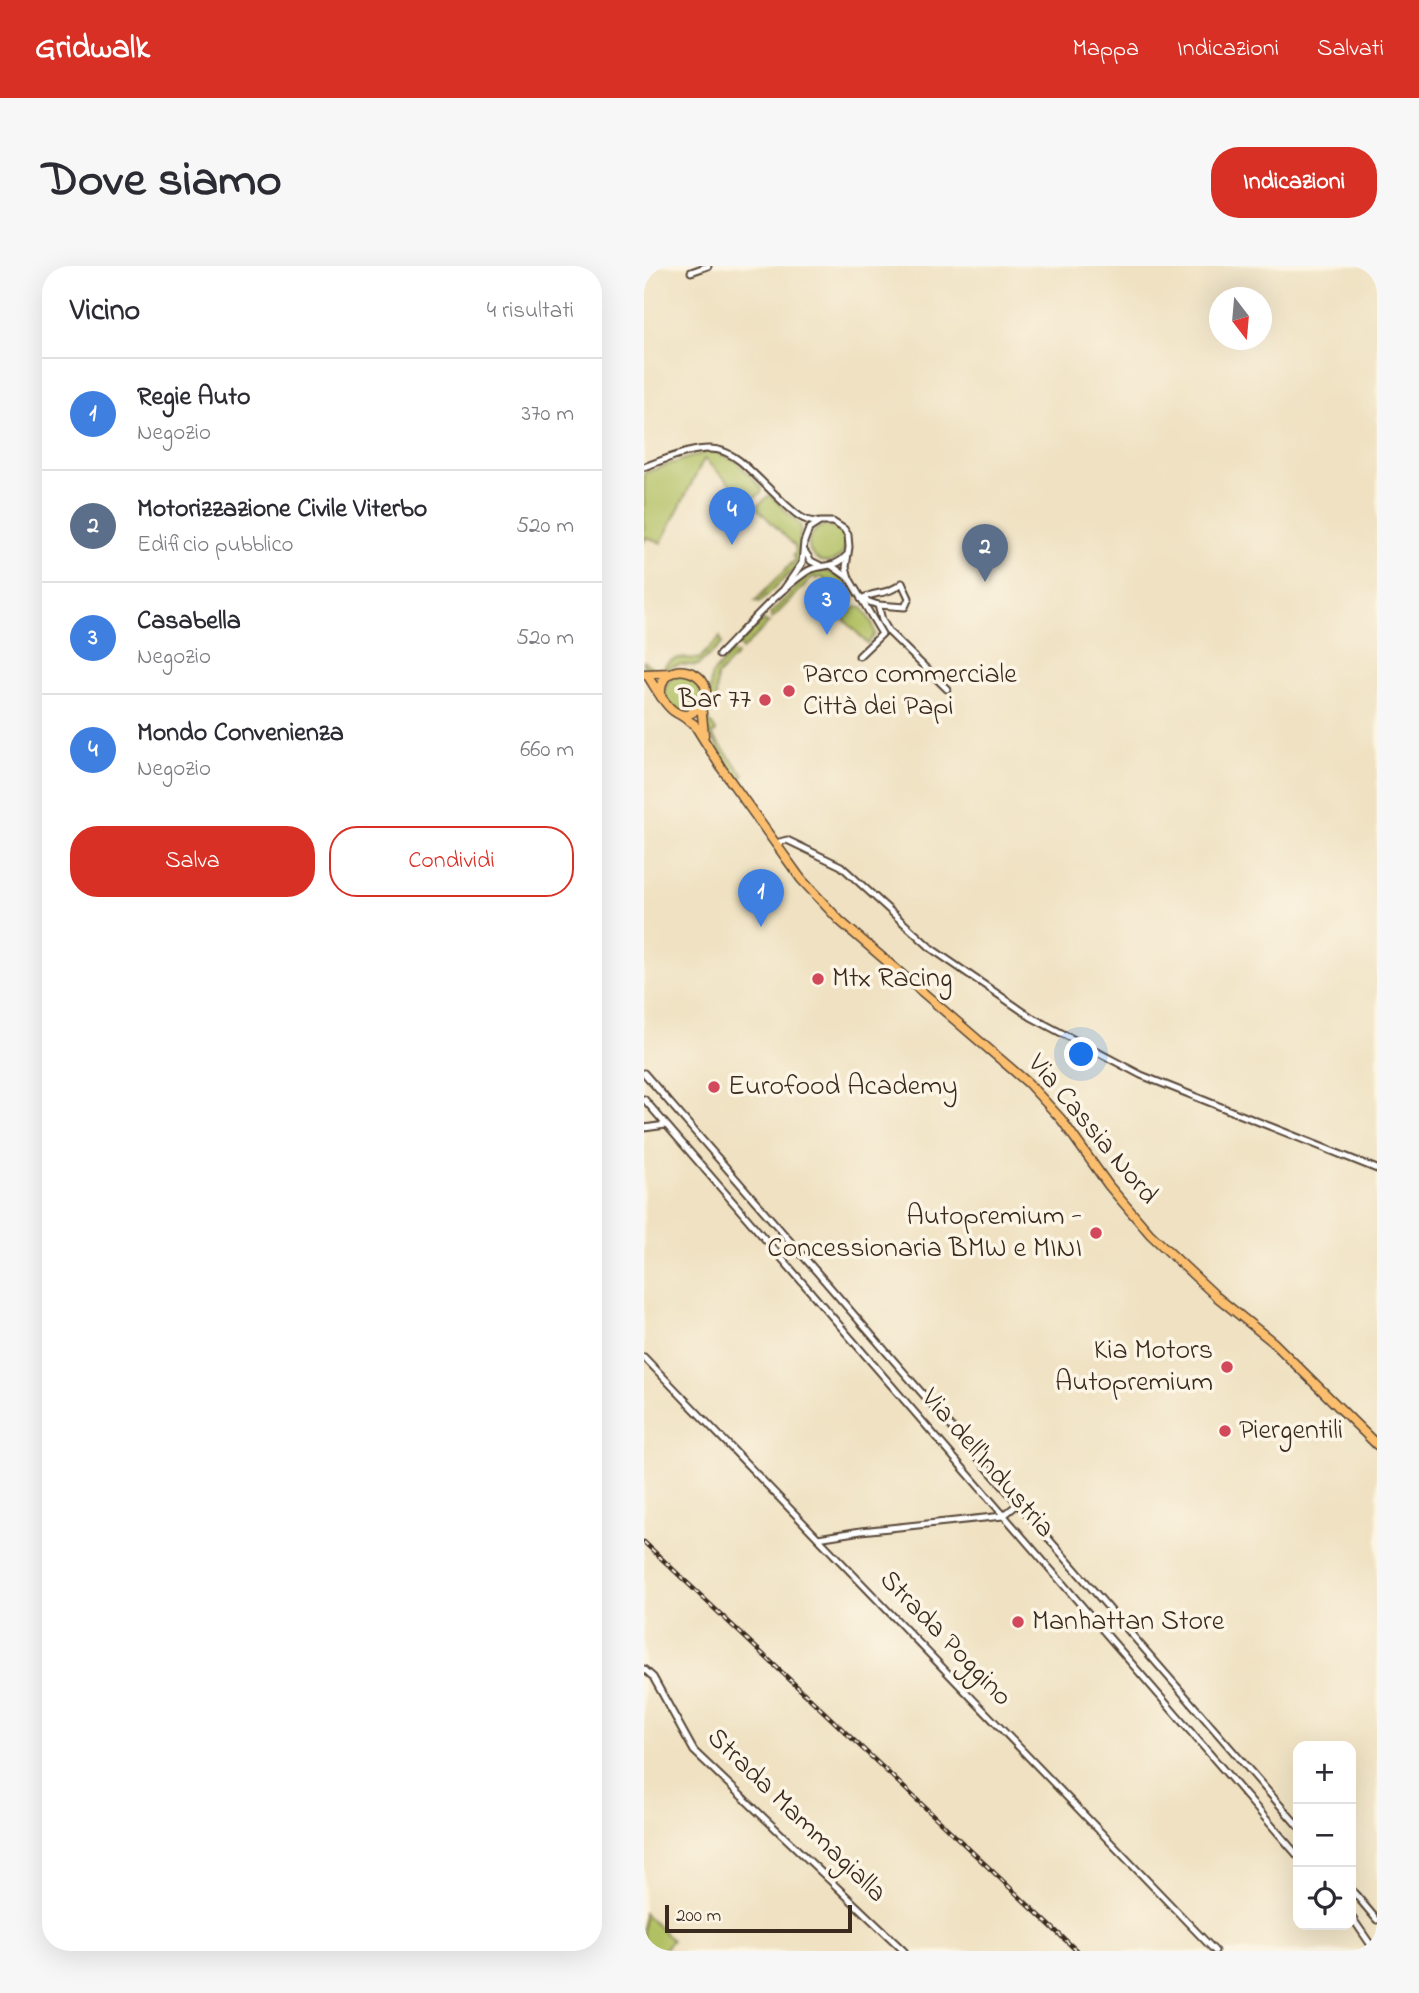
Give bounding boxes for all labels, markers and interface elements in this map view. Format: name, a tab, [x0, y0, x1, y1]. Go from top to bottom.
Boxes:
text: Gridwalk	[35, 25, 150, 73]
text: Mappa	[1072, 32, 1139, 67]
text: Indicazioni	[1177, 32, 1279, 67]
text: Salvati	[1317, 32, 1384, 67]
text: Dove siamo	[42, 146, 282, 218]
button: Indicazioni	[1211, 147, 1377, 218]
north arrow	[1209, 287, 1272, 350]
text: Vicino	[70, 290, 140, 334]
text: 4 risultati	[487, 295, 574, 328]
text: Regie Auto	[137, 379, 251, 417]
text: 1	[89, 398, 97, 431]
text: 370 m	[521, 398, 574, 431]
text: Negozio	[137, 417, 211, 450]
pin: 4	[709, 487, 755, 545]
text: Motorizzazione Civile Viterbo	[137, 491, 427, 529]
text: 2	[87, 510, 99, 543]
text: 520 m	[516, 510, 574, 543]
pin: 2	[962, 524, 1008, 582]
text: Edificio pubblico	[137, 529, 294, 562]
pin: 3	[804, 577, 850, 635]
text: Casabella	[137, 603, 241, 641]
text: 3	[88, 622, 98, 655]
text: 520 m	[516, 622, 574, 655]
text: Negozio	[137, 641, 211, 674]
place label: Parco commerciale Città dei Papi	[803, 655, 1017, 728]
place label: Bar 77	[677, 680, 751, 721]
marker: Parco commerciale Città dei Papi	[781, 683, 797, 699]
marker: Bar 77	[757, 692, 773, 708]
text: Mondo Convenienza	[137, 715, 344, 753]
text: 4	[88, 734, 98, 767]
text: 660 m	[520, 734, 574, 767]
text: Negozio	[137, 753, 211, 786]
button: Salva	[70, 826, 315, 897]
button: Condividi	[329, 826, 574, 897]
pin: 1	[738, 869, 784, 927]
place label: Mtx Racing	[832, 959, 952, 1000]
marker: Mtx Racing	[810, 971, 826, 987]
your location	[1064, 1037, 1098, 1071]
street label: Via Cassia Nord	[1016, 1045, 1168, 1215]
place label: Eurofood Academy	[728, 1067, 958, 1108]
marker: Eurofood Academy	[706, 1079, 722, 1095]
place label: Autopremium - Concessionaria BMW e MINI	[767, 1197, 1082, 1270]
marker: Autopremium - Concessionaria BMW e MINI	[1088, 1225, 1104, 1241]
place label: Kia Motors Autopremium	[1055, 1331, 1213, 1404]
marker: Kia Motors Autopremium	[1219, 1359, 1235, 1375]
street label: Via dell'Industria	[910, 1379, 1064, 1548]
place label: Piergentili	[1239, 1411, 1343, 1452]
marker: Piergentili	[1217, 1423, 1233, 1439]
street label: Strada Poggino	[869, 1561, 1021, 1717]
place label: Manhattan Store	[1032, 1602, 1225, 1643]
marker: Manhattan Store	[1010, 1614, 1026, 1630]
street label: Strada Mammagialla	[697, 1719, 895, 1913]
map controls	[1293, 1741, 1356, 1930]
button: +	[1293, 1741, 1356, 1804]
button: −	[1293, 1804, 1356, 1867]
button: locate	[1293, 1867, 1356, 1930]
scale bar	[665, 1902, 852, 1934]
text: 200 m	[676, 1903, 721, 1930]

